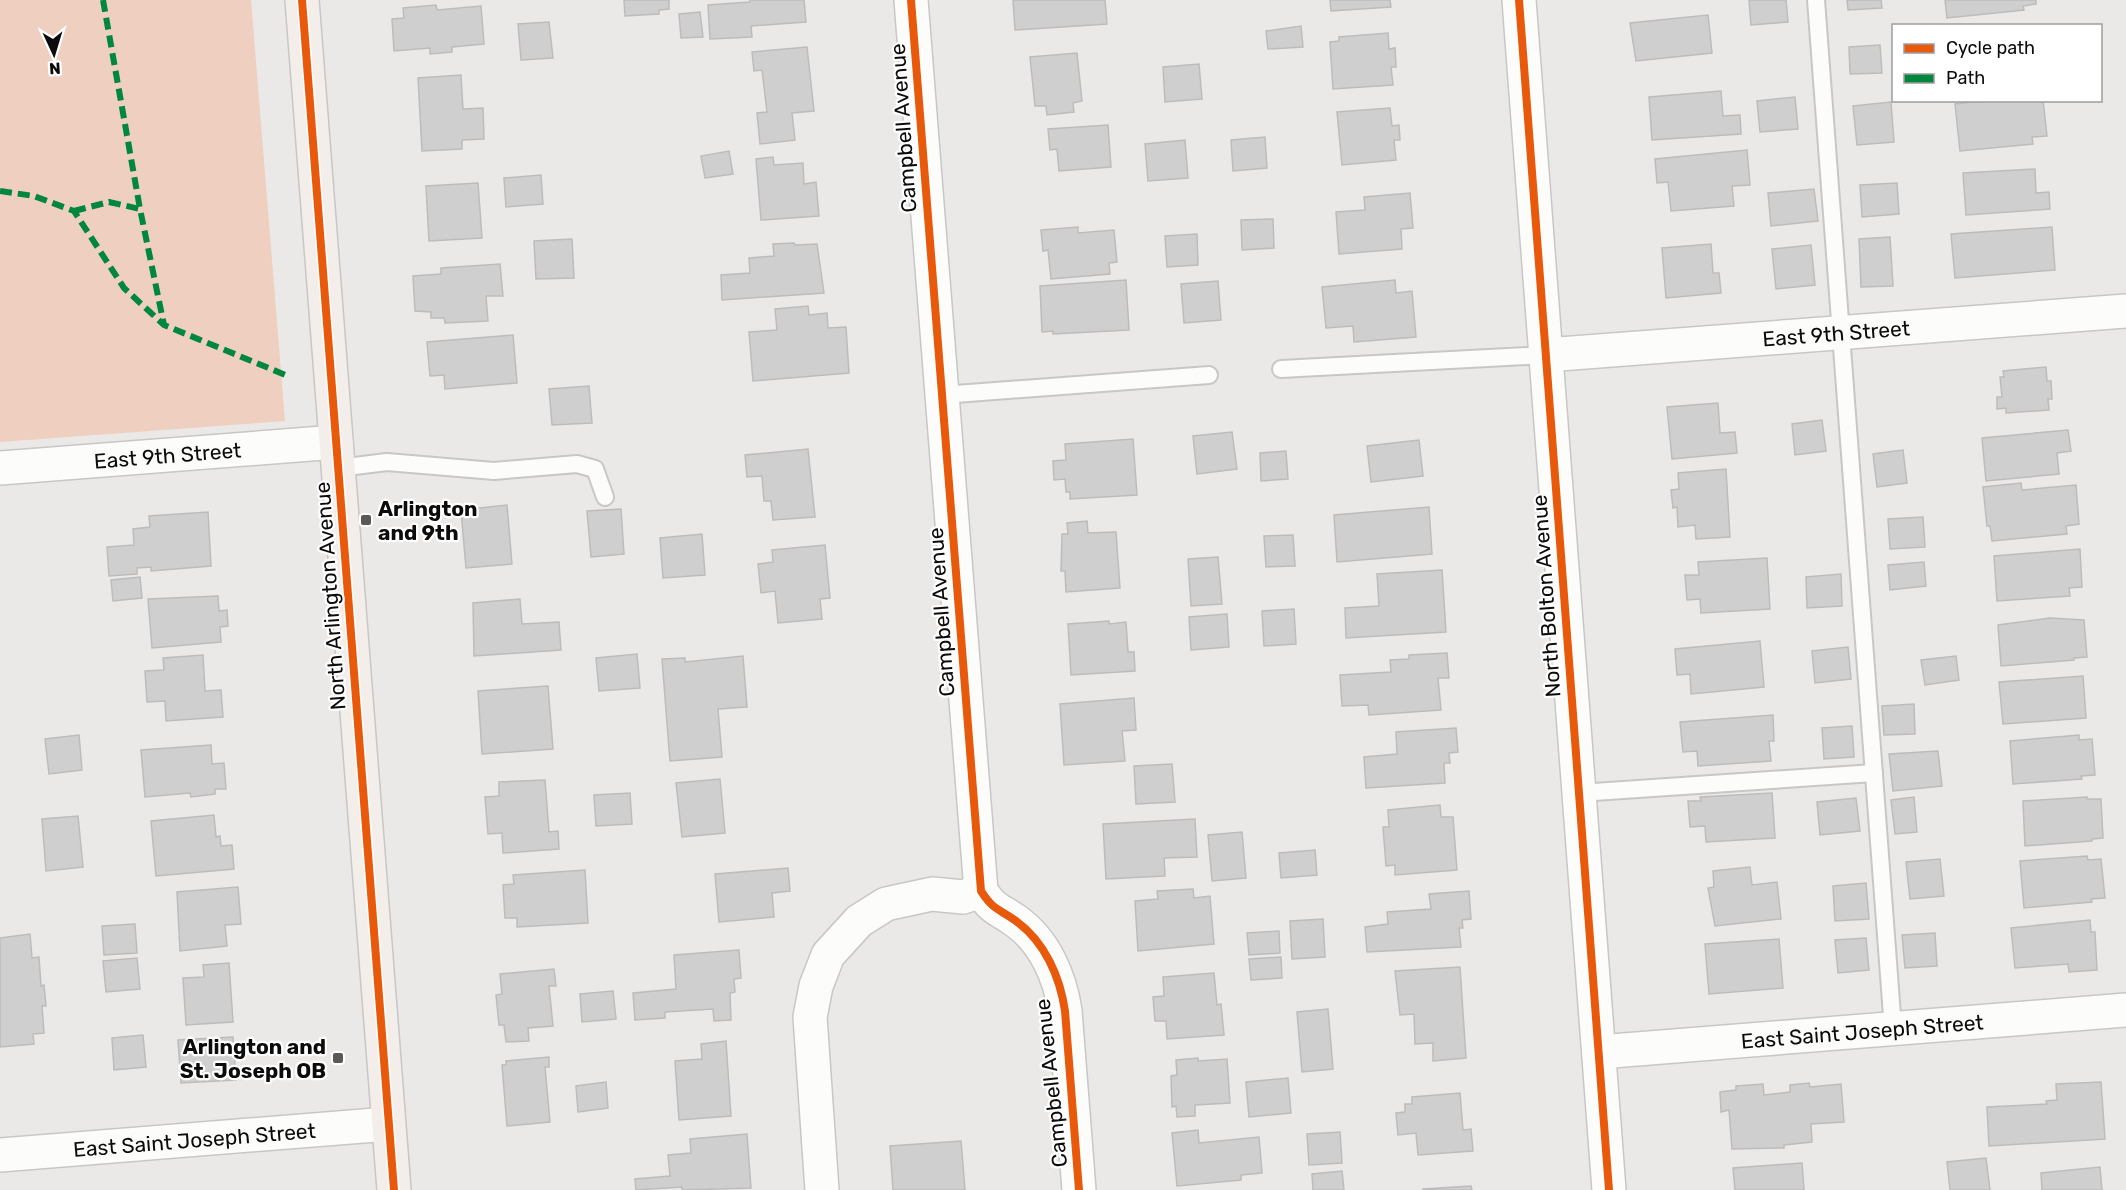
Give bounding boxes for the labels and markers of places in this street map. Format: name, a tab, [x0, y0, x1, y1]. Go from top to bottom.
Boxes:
place label: Arlington and 9th	[378, 496, 478, 545]
marker: Arlington and 9th	[359, 513, 373, 527]
place label: Arlington and St. Joseph OB	[180, 1034, 326, 1083]
marker: Arlington and St. Joseph OB	[331, 1051, 345, 1065]

